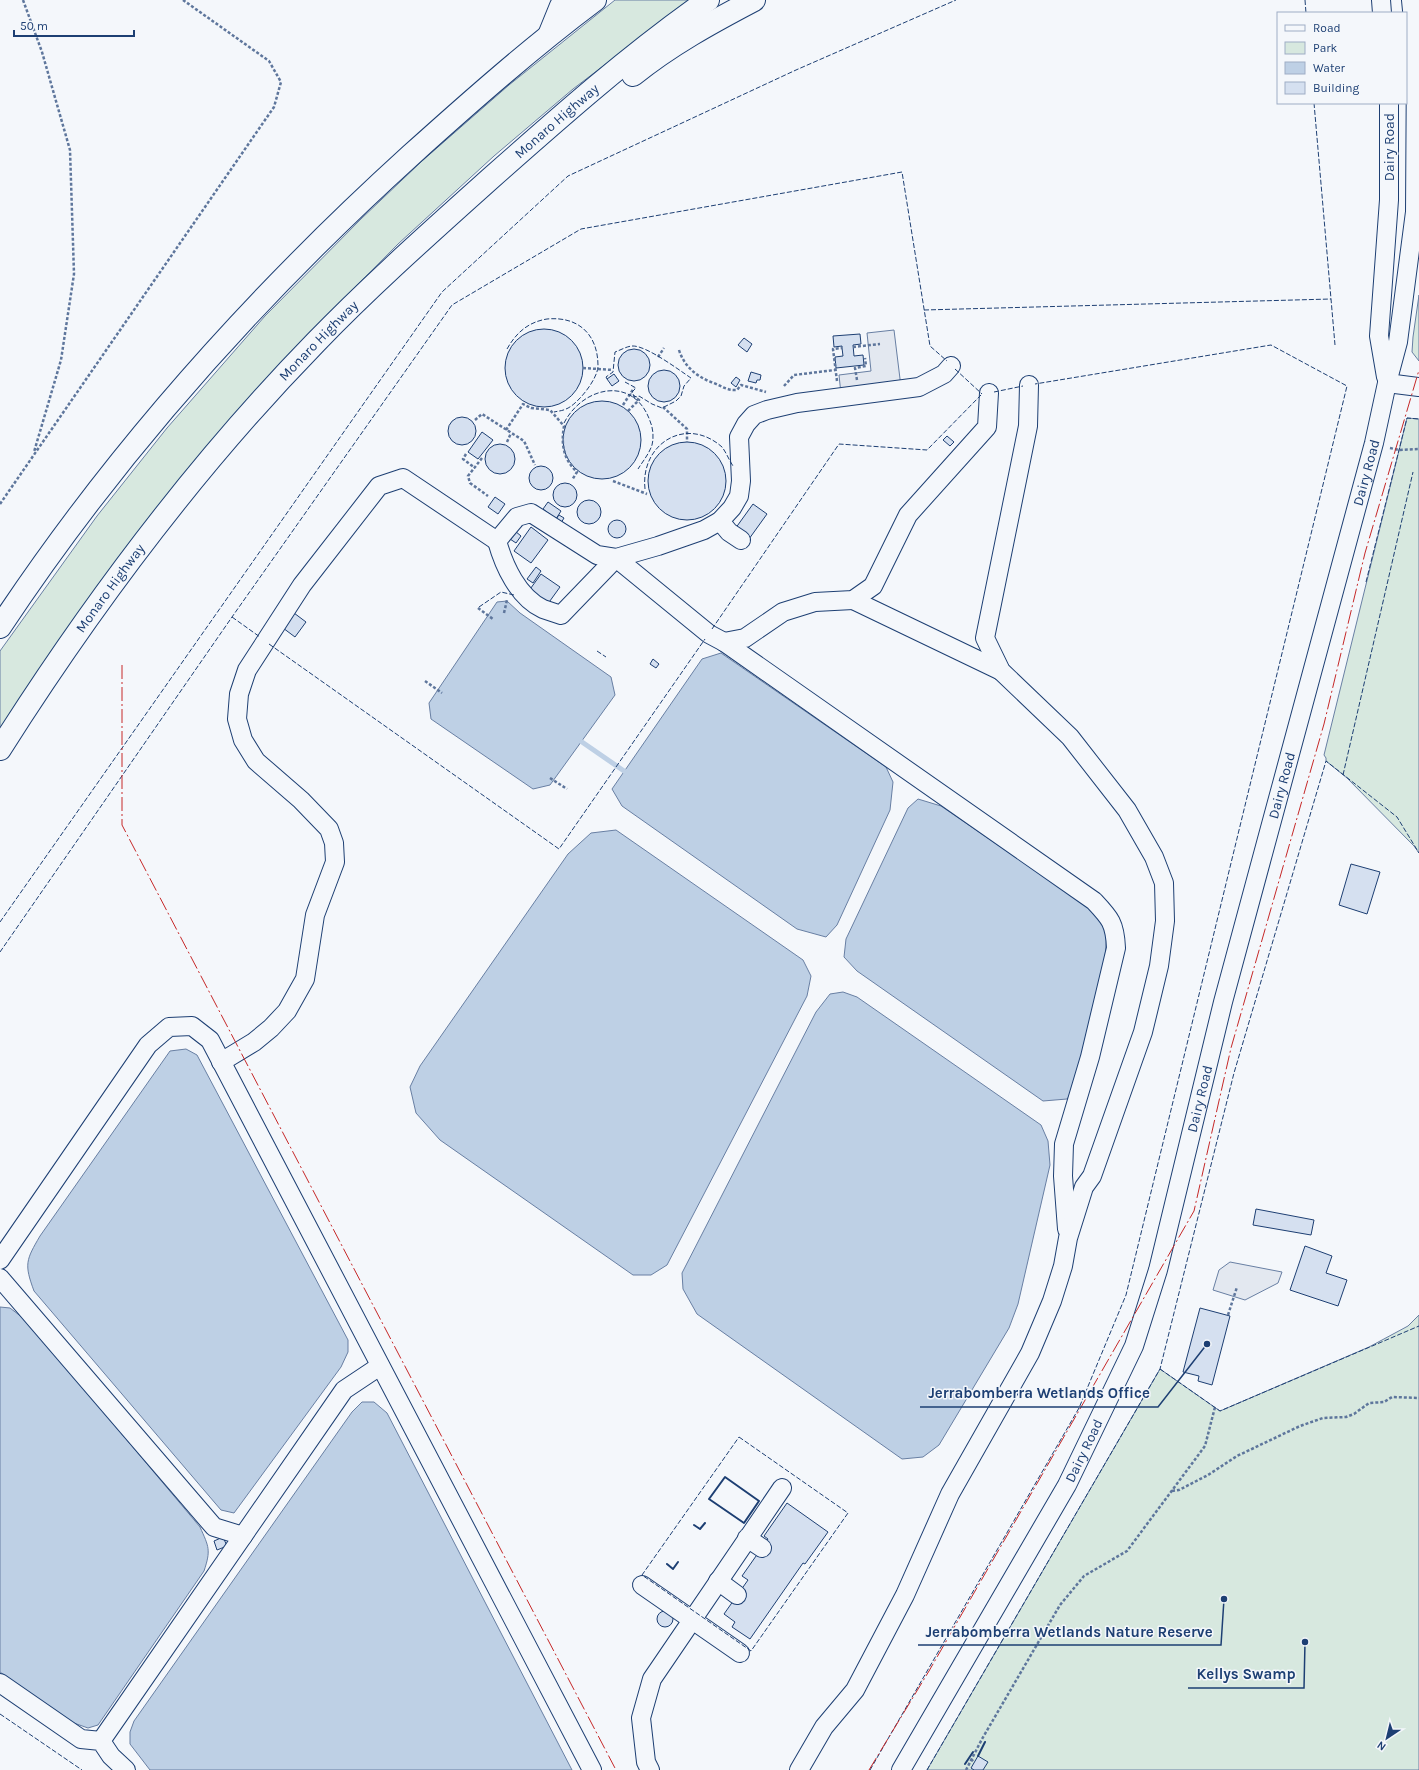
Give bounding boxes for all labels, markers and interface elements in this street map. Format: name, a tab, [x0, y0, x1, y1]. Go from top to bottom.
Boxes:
scale bar	[14, 12, 134, 38]
legend	[1277, 12, 1407, 104]
text: 50 m	[20, 19, 48, 33]
text: Road	[1313, 21, 1341, 35]
text: Park	[1313, 41, 1338, 55]
text: Water	[1313, 61, 1346, 75]
street label: Monaro Highway	[511, 80, 603, 162]
text: Building	[1313, 81, 1360, 95]
street label: Dairy Road	[1381, 113, 1398, 181]
street label: Monaro Highway	[276, 296, 362, 385]
street label: Dairy Road	[1349, 438, 1384, 508]
street label: Monaro Highway	[72, 540, 149, 636]
street label: Dairy Road	[1265, 750, 1299, 821]
street label: Dairy Road	[1184, 1064, 1216, 1134]
callout: Jerrabomberra Wetlands Office	[920, 1380, 1158, 1407]
text: Jerrabomberra Wetlands Office	[928, 1384, 1150, 1402]
street label: Dairy Road	[1062, 1416, 1107, 1485]
callout: Jerrabomberra Wetlands Nature Reserve	[918, 1618, 1221, 1645]
text: Jerrabomberra Wetlands Nature Reserve	[925, 1623, 1213, 1641]
callout: Kellys Swamp	[1188, 1661, 1304, 1688]
text: Kellys Swamp	[1196, 1665, 1296, 1683]
north arrow	[1367, 1718, 1407, 1758]
text: N	[1375, 1738, 1389, 1753]

